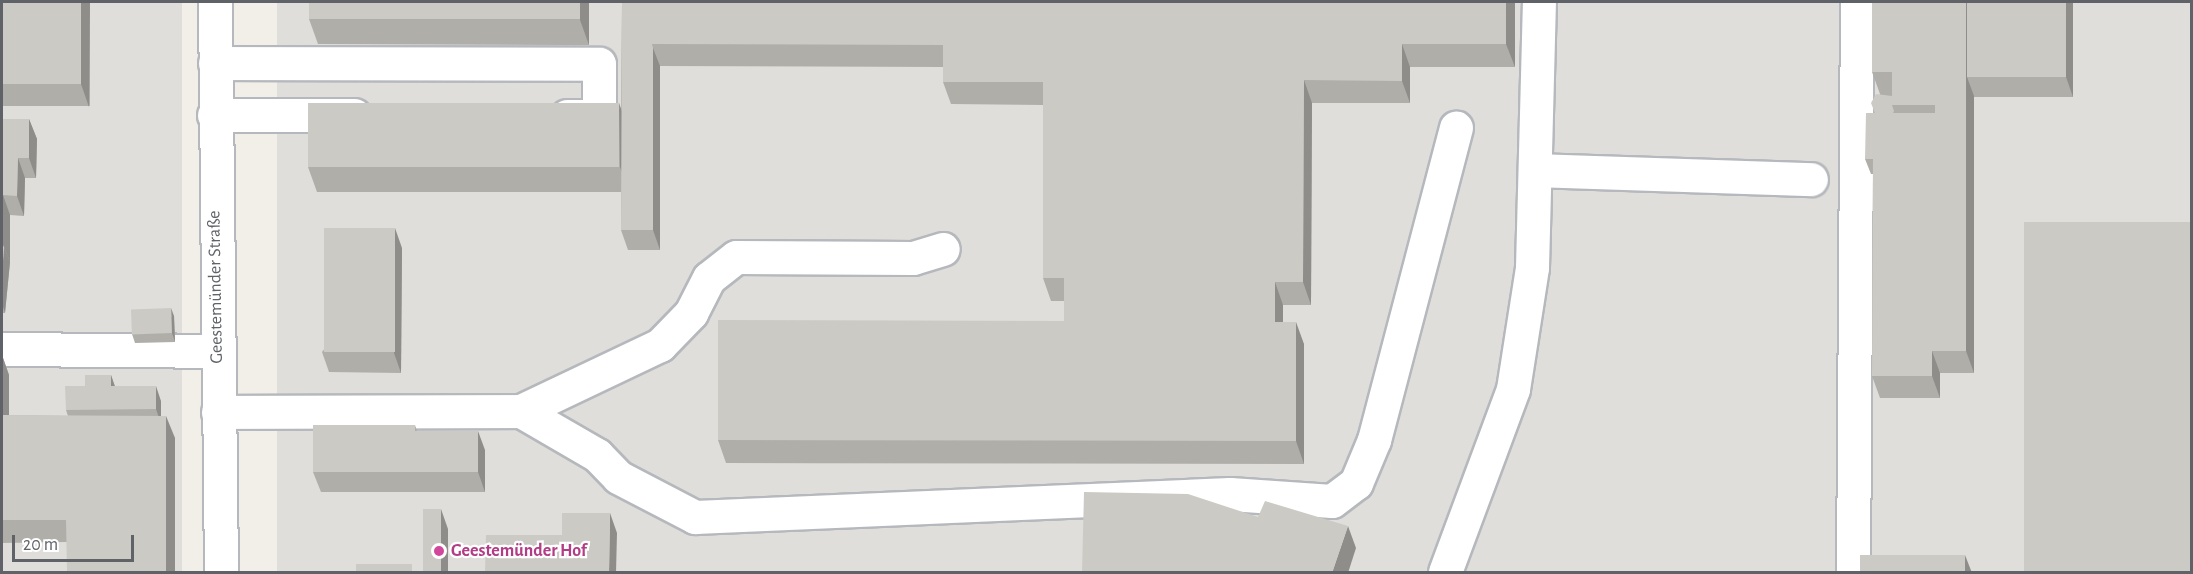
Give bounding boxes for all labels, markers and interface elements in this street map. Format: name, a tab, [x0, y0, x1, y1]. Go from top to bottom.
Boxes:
street label: Geestemünder Straße	[204, 210, 228, 364]
scale bar	[15, 523, 136, 561]
text: 20 m	[23, 536, 58, 554]
place label: Geestemünder Hof	[451, 540, 587, 562]
marker: Geestemünder Hof	[432, 544, 446, 558]

